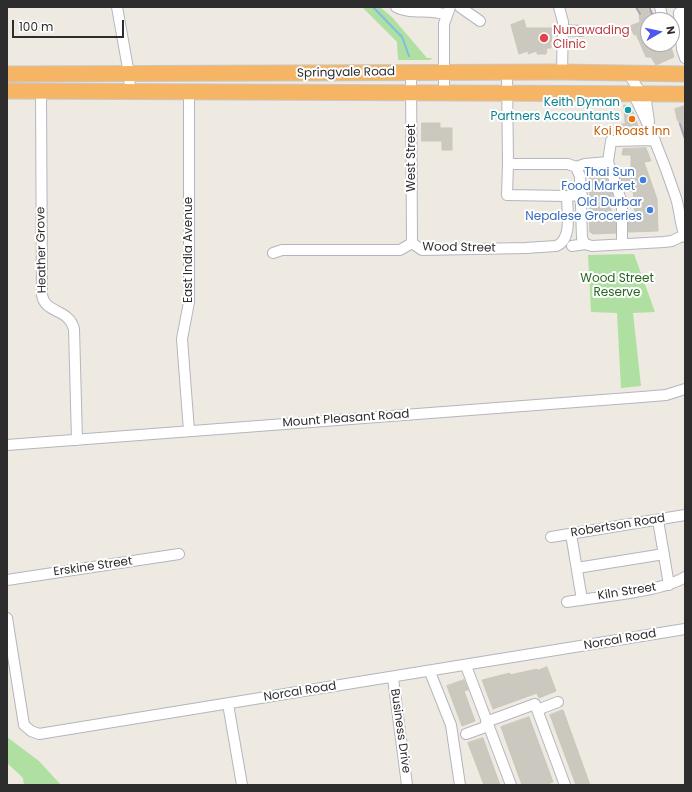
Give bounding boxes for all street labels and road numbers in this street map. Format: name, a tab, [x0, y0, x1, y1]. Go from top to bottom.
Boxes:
street label: Springvale Road	[297, 65, 395, 81]
street label: West Street	[405, 124, 419, 192]
street label: East India Avenue	[182, 197, 196, 303]
street label: Heather Grove	[34, 207, 50, 293]
street label: Wood Street	[422, 240, 496, 256]
street label: Mount Pleasant Road	[282, 407, 410, 431]
street label: Robertson Road	[570, 511, 666, 541]
street label: Erskine Street	[53, 554, 133, 580]
street label: Kiln Street	[597, 580, 657, 604]
street label: Norcal Road	[583, 627, 657, 653]
street label: Norcal Road	[263, 679, 337, 705]
street label: Business Drive	[387, 688, 413, 774]

